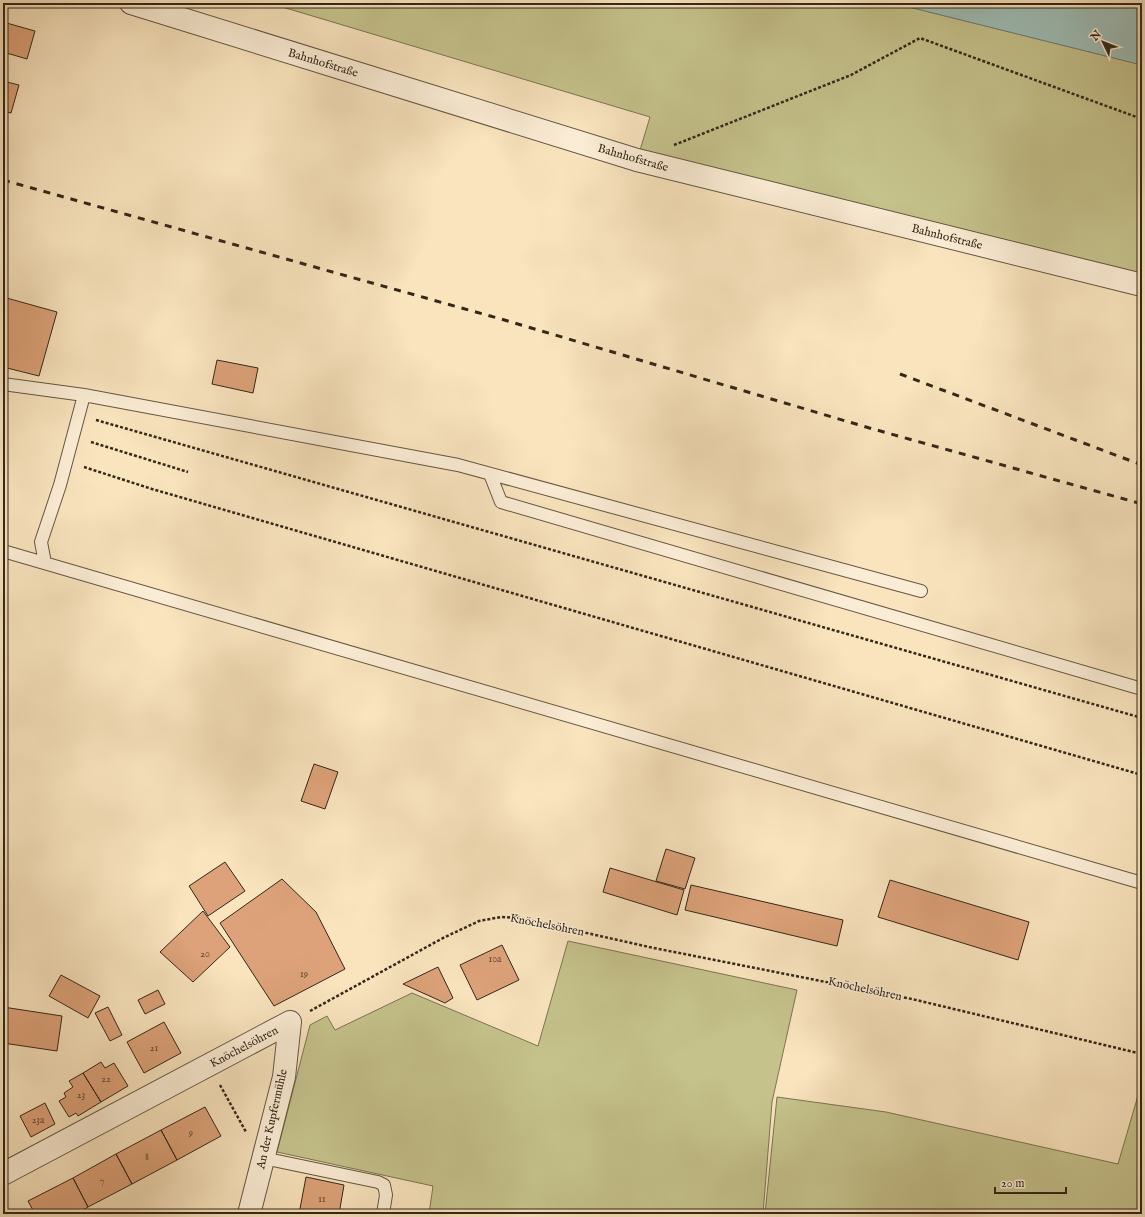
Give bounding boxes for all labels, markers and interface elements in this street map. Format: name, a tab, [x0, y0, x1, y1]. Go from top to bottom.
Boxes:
north arrow	[1083, 22, 1123, 62]
text: N	[1087, 27, 1105, 45]
street label: Bahnhofstraße	[286, 45, 360, 81]
street label: Bahnhofstraße	[596, 141, 670, 175]
street label: Bahnhofstraße	[910, 221, 985, 253]
street label: Knöchelsöhren	[509, 910, 586, 940]
house number: 20	[200, 948, 210, 961]
house number: 10a	[489, 953, 502, 966]
house number: 19	[300, 968, 308, 981]
street label: Knöchelsöhren	[827, 974, 904, 1004]
street label: Knöchelsöhren	[207, 1022, 281, 1071]
house number: 21	[150, 1042, 158, 1055]
street label: An der Kupfermühle	[253, 1067, 292, 1172]
house number: 22	[101, 1073, 111, 1086]
house number: 23	[77, 1089, 85, 1102]
house number: 23a	[32, 1114, 45, 1127]
house number: 9	[188, 1127, 193, 1140]
house number: 8	[145, 1151, 149, 1164]
scale bar	[995, 1169, 1066, 1195]
house number: 7	[100, 1175, 105, 1188]
text: 20 m	[1001, 1176, 1024, 1191]
house number: 11	[318, 1193, 326, 1206]

